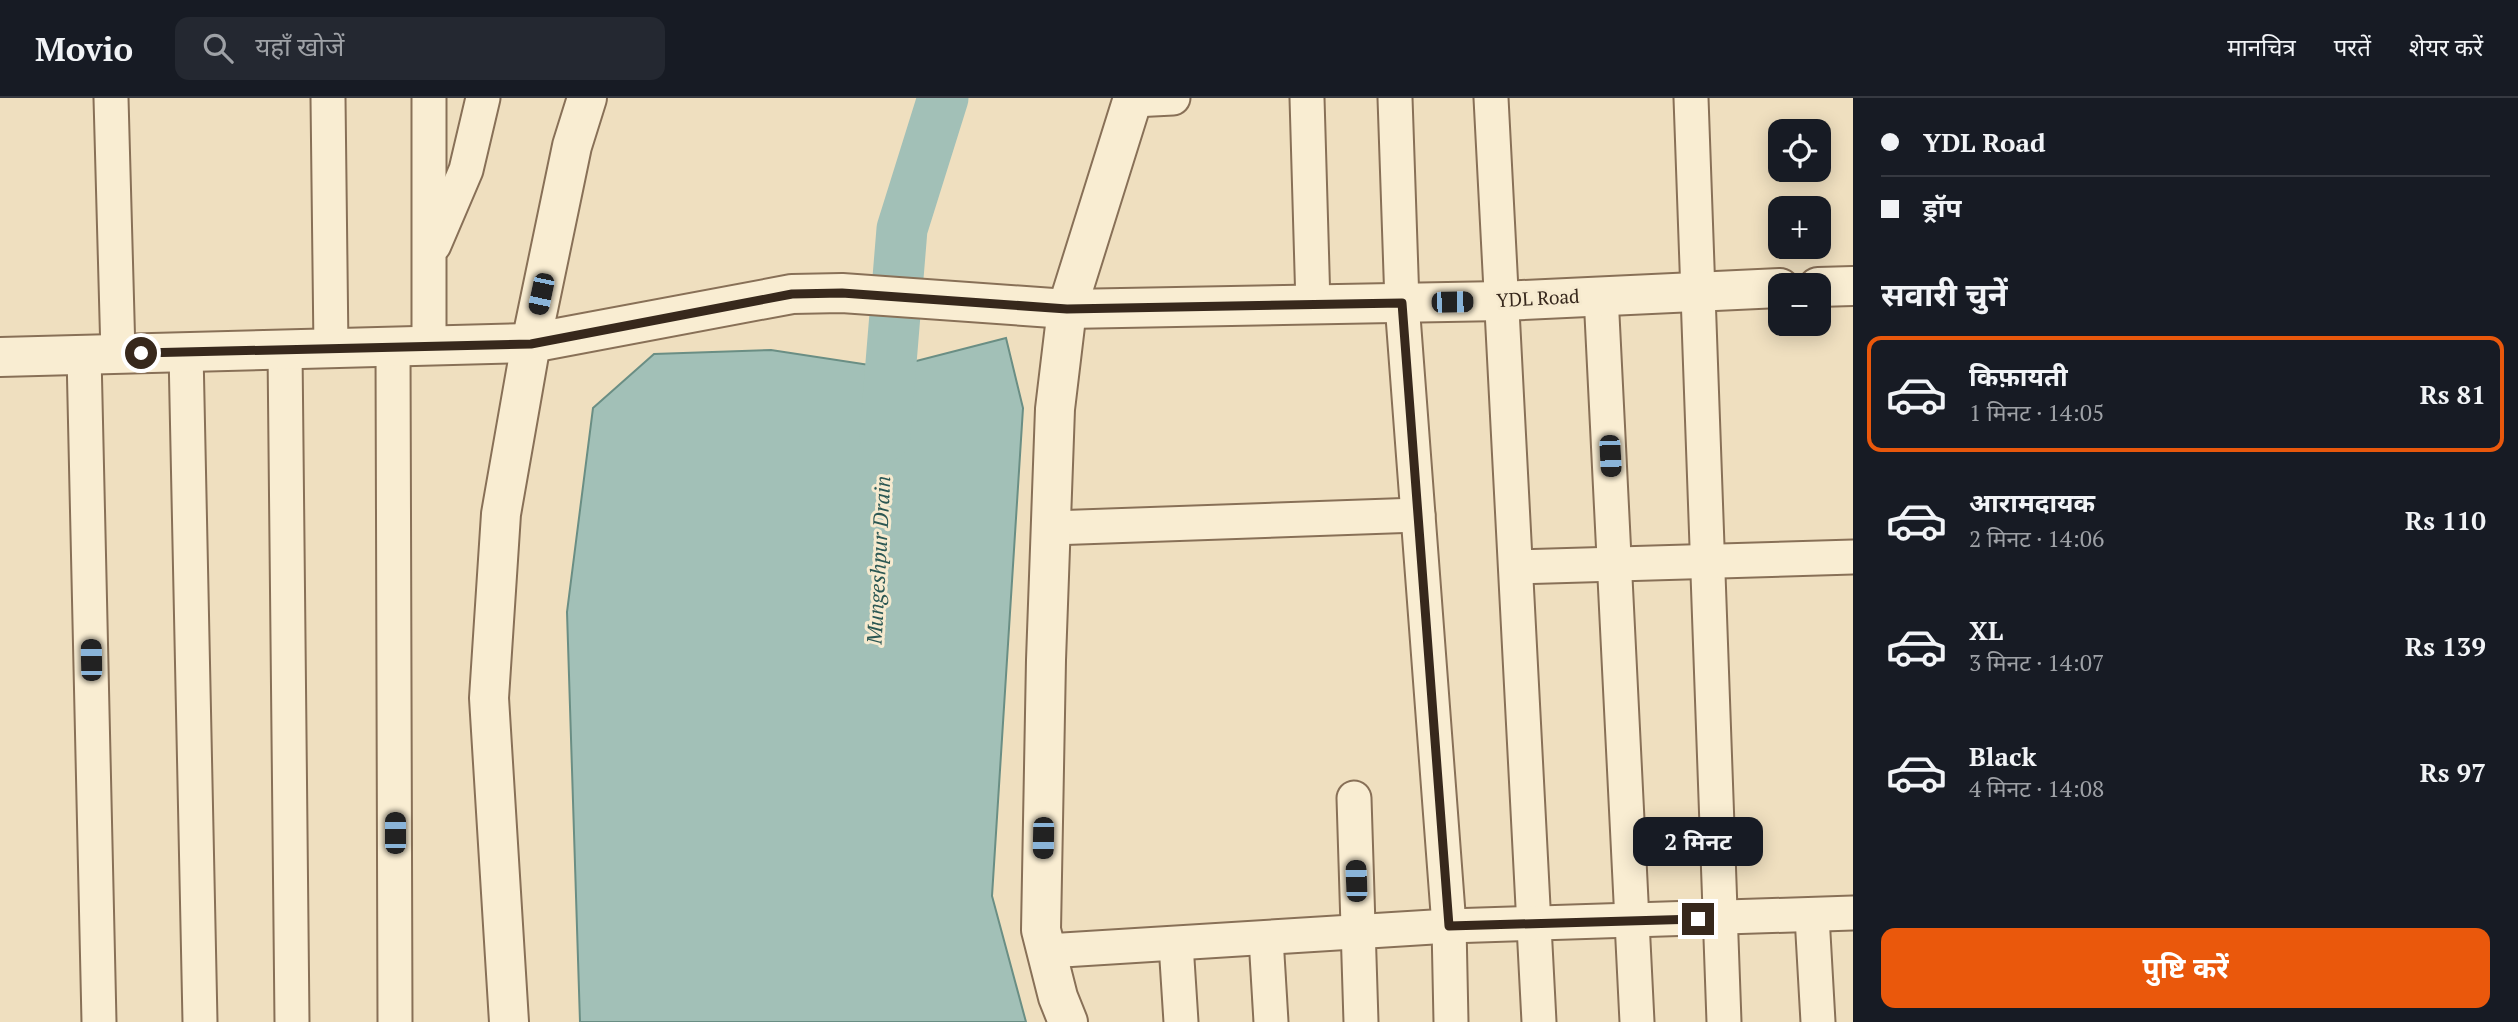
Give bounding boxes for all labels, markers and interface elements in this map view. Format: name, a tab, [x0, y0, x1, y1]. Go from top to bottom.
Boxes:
search box	[175, 17, 665, 80]
text: Movio	[35, 27, 133, 70]
icon: search	[199, 29, 237, 67]
text: यहाँ खोजें	[255, 29, 344, 63]
text: मानचित्र	[2227, 31, 2296, 63]
text: परतें	[2334, 31, 2371, 63]
text: शेयर करें	[2409, 31, 2483, 63]
map controls	[1768, 119, 1831, 336]
button: locate	[1768, 119, 1831, 182]
text: YDL Road	[1923, 125, 2045, 159]
text: ड्रॉप	[1923, 190, 1961, 224]
button: +	[1768, 196, 1831, 259]
car	[527, 271, 556, 317]
button: −	[1768, 273, 1831, 336]
text: सवारी चुनें	[1881, 273, 2007, 315]
street label: YDL Road	[1496, 283, 1581, 312]
car	[1431, 291, 1474, 313]
route start	[125, 337, 157, 369]
text: किफ़ायती	[1969, 359, 2068, 393]
icon: car	[1885, 363, 1948, 426]
text: Rs 81	[2420, 377, 2486, 411]
text: 1 मिनट · 14:05	[1969, 397, 2104, 428]
car	[1599, 434, 1622, 478]
water label: Mungeshpur Drain	[860, 475, 896, 646]
text: आरामदायक	[1969, 485, 2095, 519]
icon: car	[1885, 489, 1948, 552]
text: Rs 110	[2405, 503, 2486, 537]
text: 2 मिनट · 14:06	[1969, 523, 2104, 554]
text: XL	[1969, 613, 2003, 647]
icon: car	[1885, 615, 1948, 678]
text: Rs 139	[2405, 629, 2486, 663]
car	[81, 639, 102, 681]
text: 3 मिनट · 14:07	[1969, 647, 2104, 678]
text: Black	[1969, 739, 2037, 773]
icon: car	[1885, 741, 1948, 804]
text: Rs 97	[2420, 755, 2486, 789]
text: 4 मिनट · 14:08	[1969, 773, 2104, 804]
car	[385, 812, 406, 854]
car	[1033, 817, 1054, 859]
callout: 2 मिनट	[1633, 818, 1763, 866]
text: 2 मिनट	[1664, 826, 1732, 857]
car	[1345, 860, 1368, 902]
route end	[1682, 903, 1714, 935]
button: पुष्टि करें	[1881, 928, 2490, 1008]

